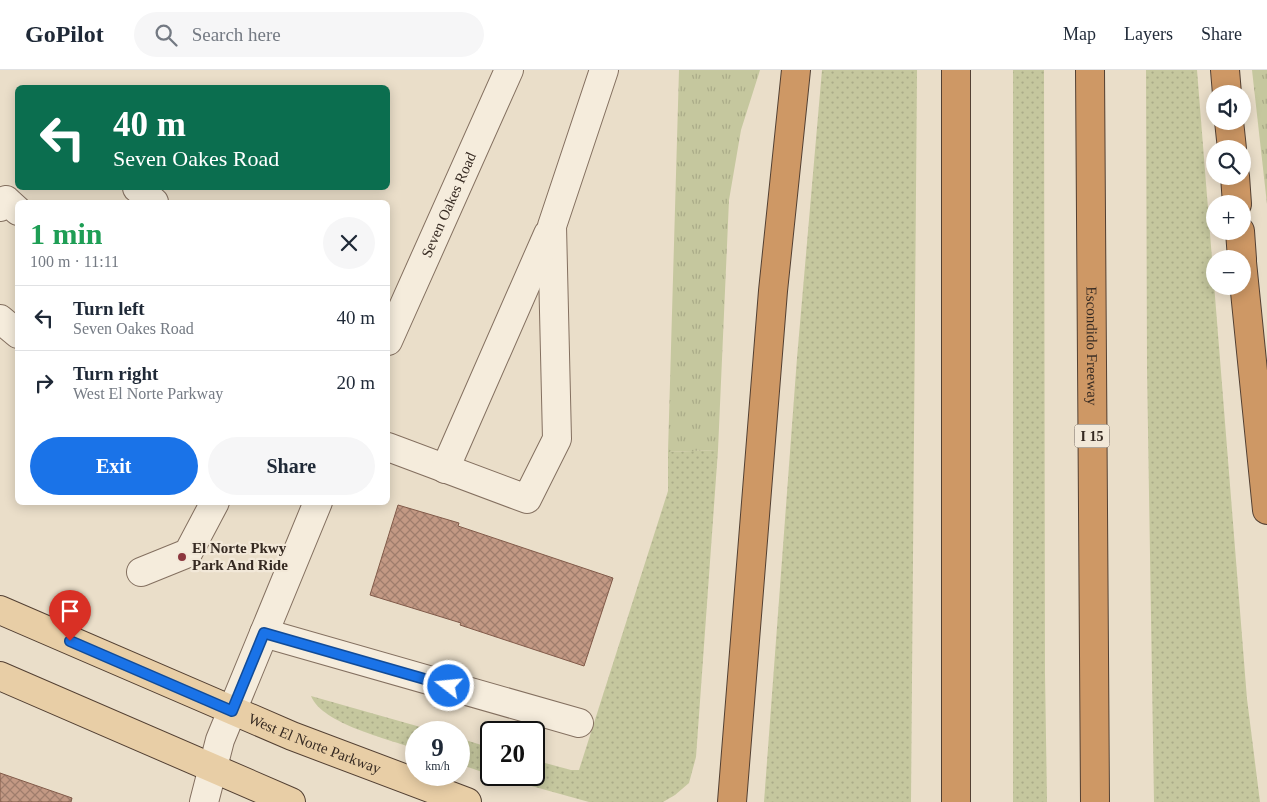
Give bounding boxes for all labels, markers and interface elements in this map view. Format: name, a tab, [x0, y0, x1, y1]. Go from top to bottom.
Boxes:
search box	[134, 12, 484, 57]
text: GoPilot	[25, 21, 104, 47]
icon: search	[152, 21, 180, 49]
text: Search here	[192, 24, 281, 45]
text: Map	[1063, 24, 1096, 44]
text: Layers	[1124, 24, 1173, 44]
text: Share	[1201, 24, 1242, 44]
map controls	[1206, 85, 1251, 295]
button: sound	[1206, 85, 1251, 130]
icon: left	[30, 105, 95, 170]
text: 40 m	[113, 105, 186, 144]
button: search	[1206, 140, 1251, 185]
text: Seven Oakes Road	[113, 146, 279, 171]
street label: Seven Oakes Road	[418, 149, 479, 260]
button: +	[1206, 195, 1251, 240]
text: 1 min	[30, 217, 103, 250]
button: close	[323, 217, 375, 269]
button: −	[1206, 250, 1251, 295]
text: 100 m · 11:11	[30, 253, 119, 270]
street label: Escondido Freeway	[1083, 287, 1100, 406]
text: Turn left	[73, 298, 145, 319]
icon: left	[30, 304, 58, 332]
text: 40 m	[336, 307, 375, 328]
text: Seven Oakes Road	[73, 320, 194, 337]
text: Turn right	[73, 363, 158, 384]
icon: right	[30, 369, 58, 397]
text: 20 m	[336, 372, 375, 393]
text: West El Norte Parkway	[73, 385, 223, 402]
road number: I 15	[1074, 424, 1110, 448]
button: Exit	[30, 437, 198, 495]
button: Share	[208, 437, 375, 495]
place label: El Norte Pkwy Park And Ride	[192, 540, 288, 573]
marker: El Norte Pkwy Park And Ride	[176, 551, 188, 563]
pin	[49, 590, 91, 641]
icon: arrive	[56, 597, 84, 625]
position arrow	[422, 659, 474, 711]
street label: West El Norte Parkway	[246, 710, 384, 777]
speed limit sign: 20	[480, 721, 545, 786]
text: 9	[431, 734, 444, 761]
text: km/h	[425, 759, 450, 773]

